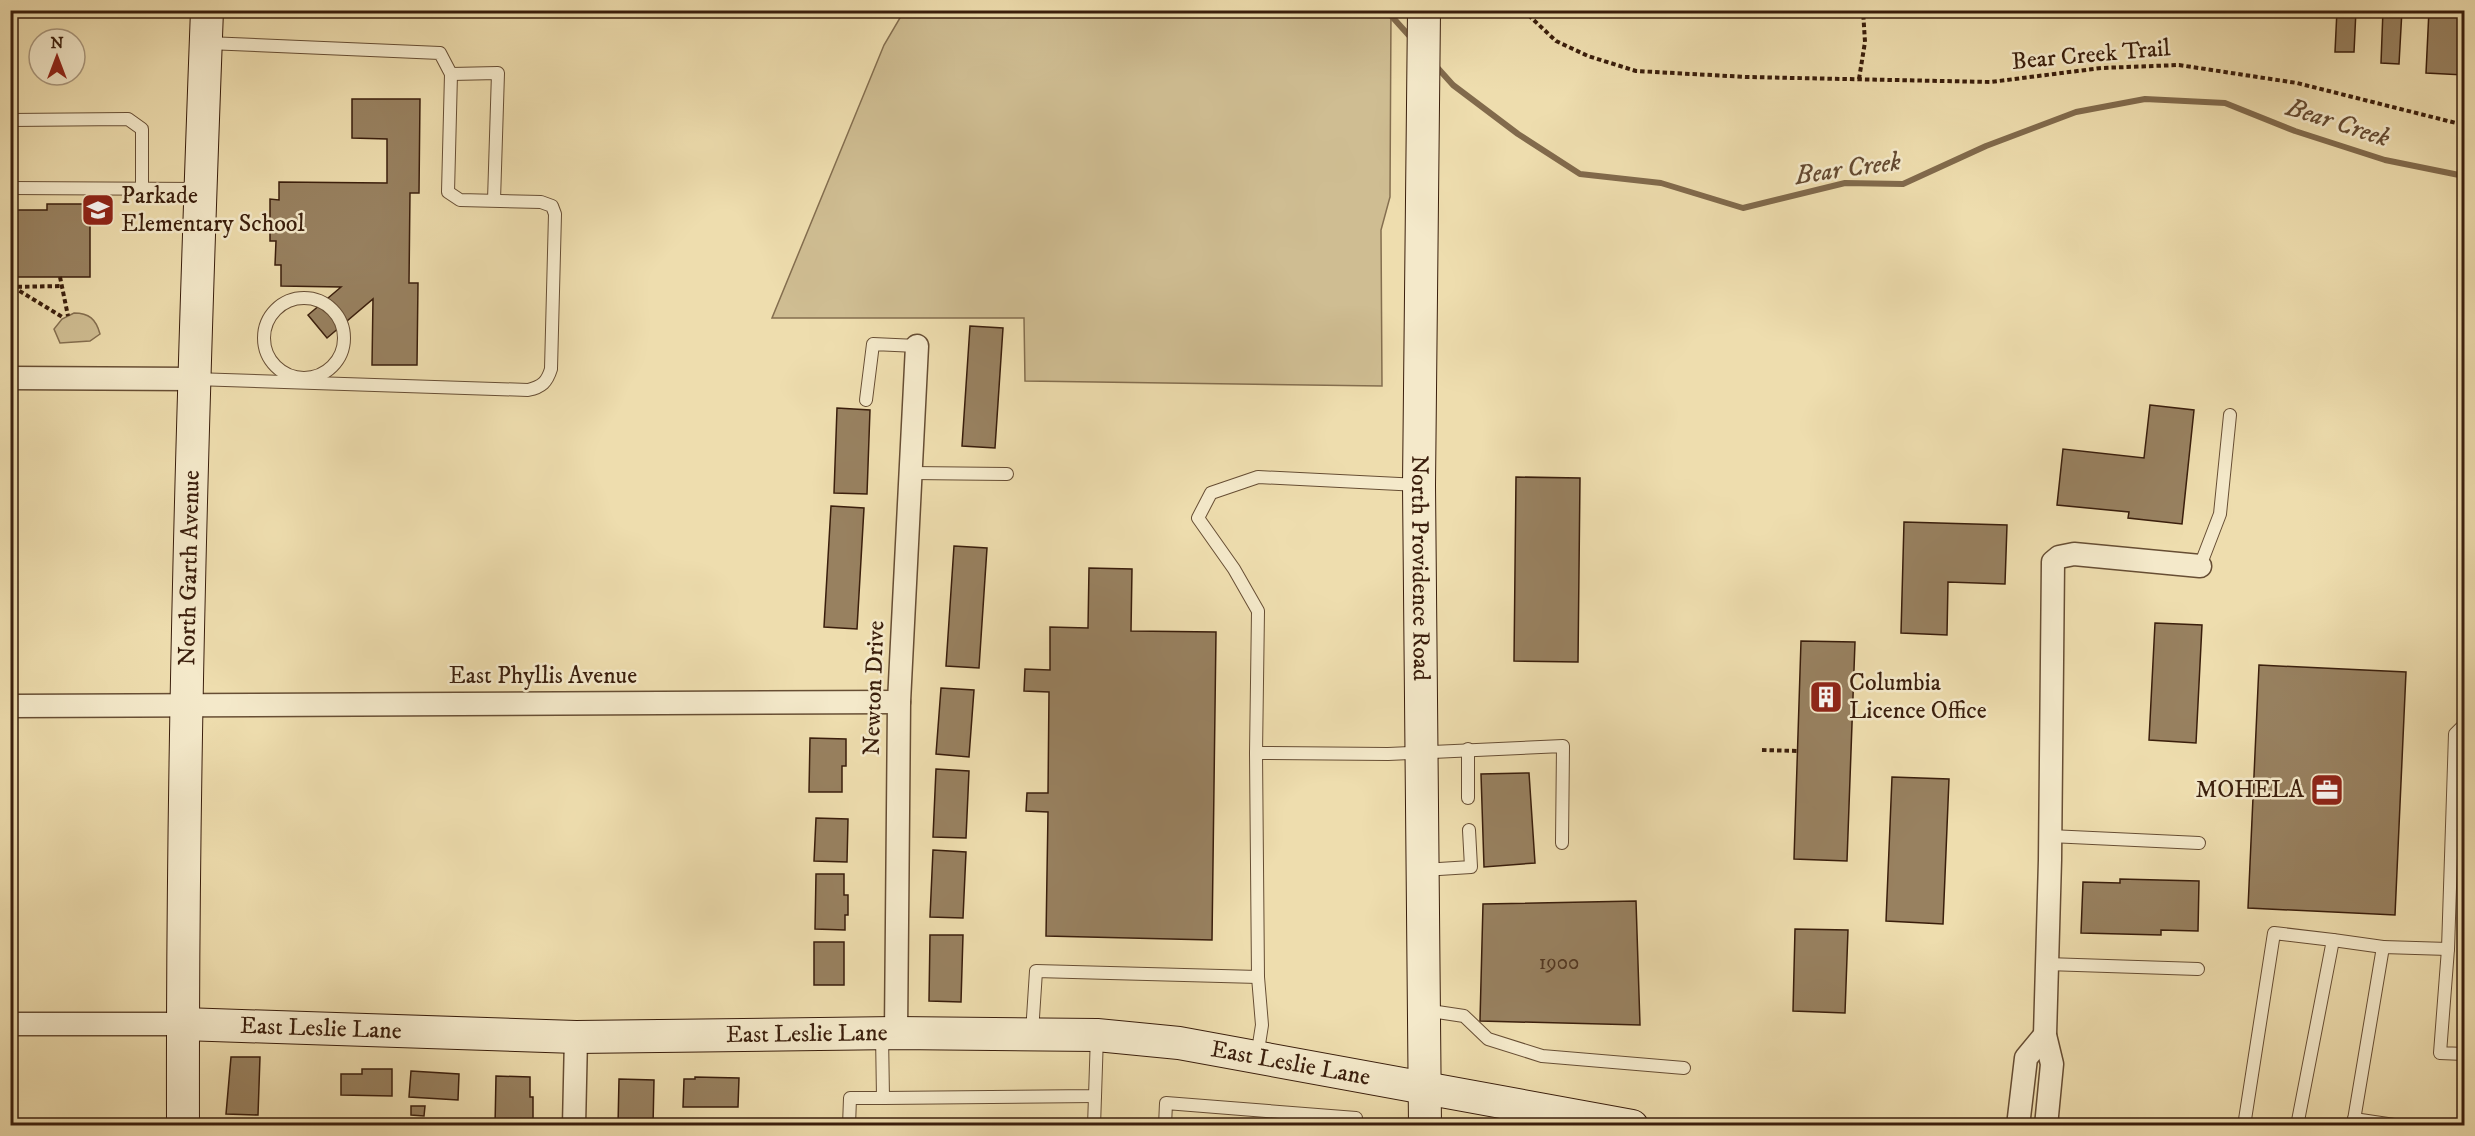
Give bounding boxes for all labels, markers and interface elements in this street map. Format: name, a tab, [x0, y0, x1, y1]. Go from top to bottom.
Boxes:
north arrow	[27, 27, 87, 87]
text: N	[50, 33, 64, 53]
street label: Bear Creek Trail	[2010, 33, 2172, 77]
water label: Bear Creek	[2281, 91, 2394, 155]
water label: Bear Creek	[1792, 145, 1903, 193]
place label: Parkade Elementary School	[121, 181, 305, 239]
school or university icon: Parkade Elementary School	[80, 192, 116, 228]
street label: North Providence Road	[1404, 455, 1436, 681]
street label: North Garth Avenue	[172, 470, 207, 666]
street label: Newton Drive	[857, 620, 891, 756]
street label: East Phyllis Avenue	[449, 661, 637, 691]
place label: Columbia Licence Office	[1849, 668, 1987, 726]
building icon: Columbia Licence Office	[1808, 679, 1844, 715]
office icon: MOHELA	[2309, 772, 2345, 808]
place label: MOHELA	[2195, 775, 2305, 805]
house number: 1900	[1539, 950, 1579, 976]
street label: East Leslie Lane	[240, 1011, 402, 1046]
street label: East Leslie Lane	[726, 1018, 888, 1050]
street label: East Leslie Lane	[1208, 1034, 1373, 1093]

